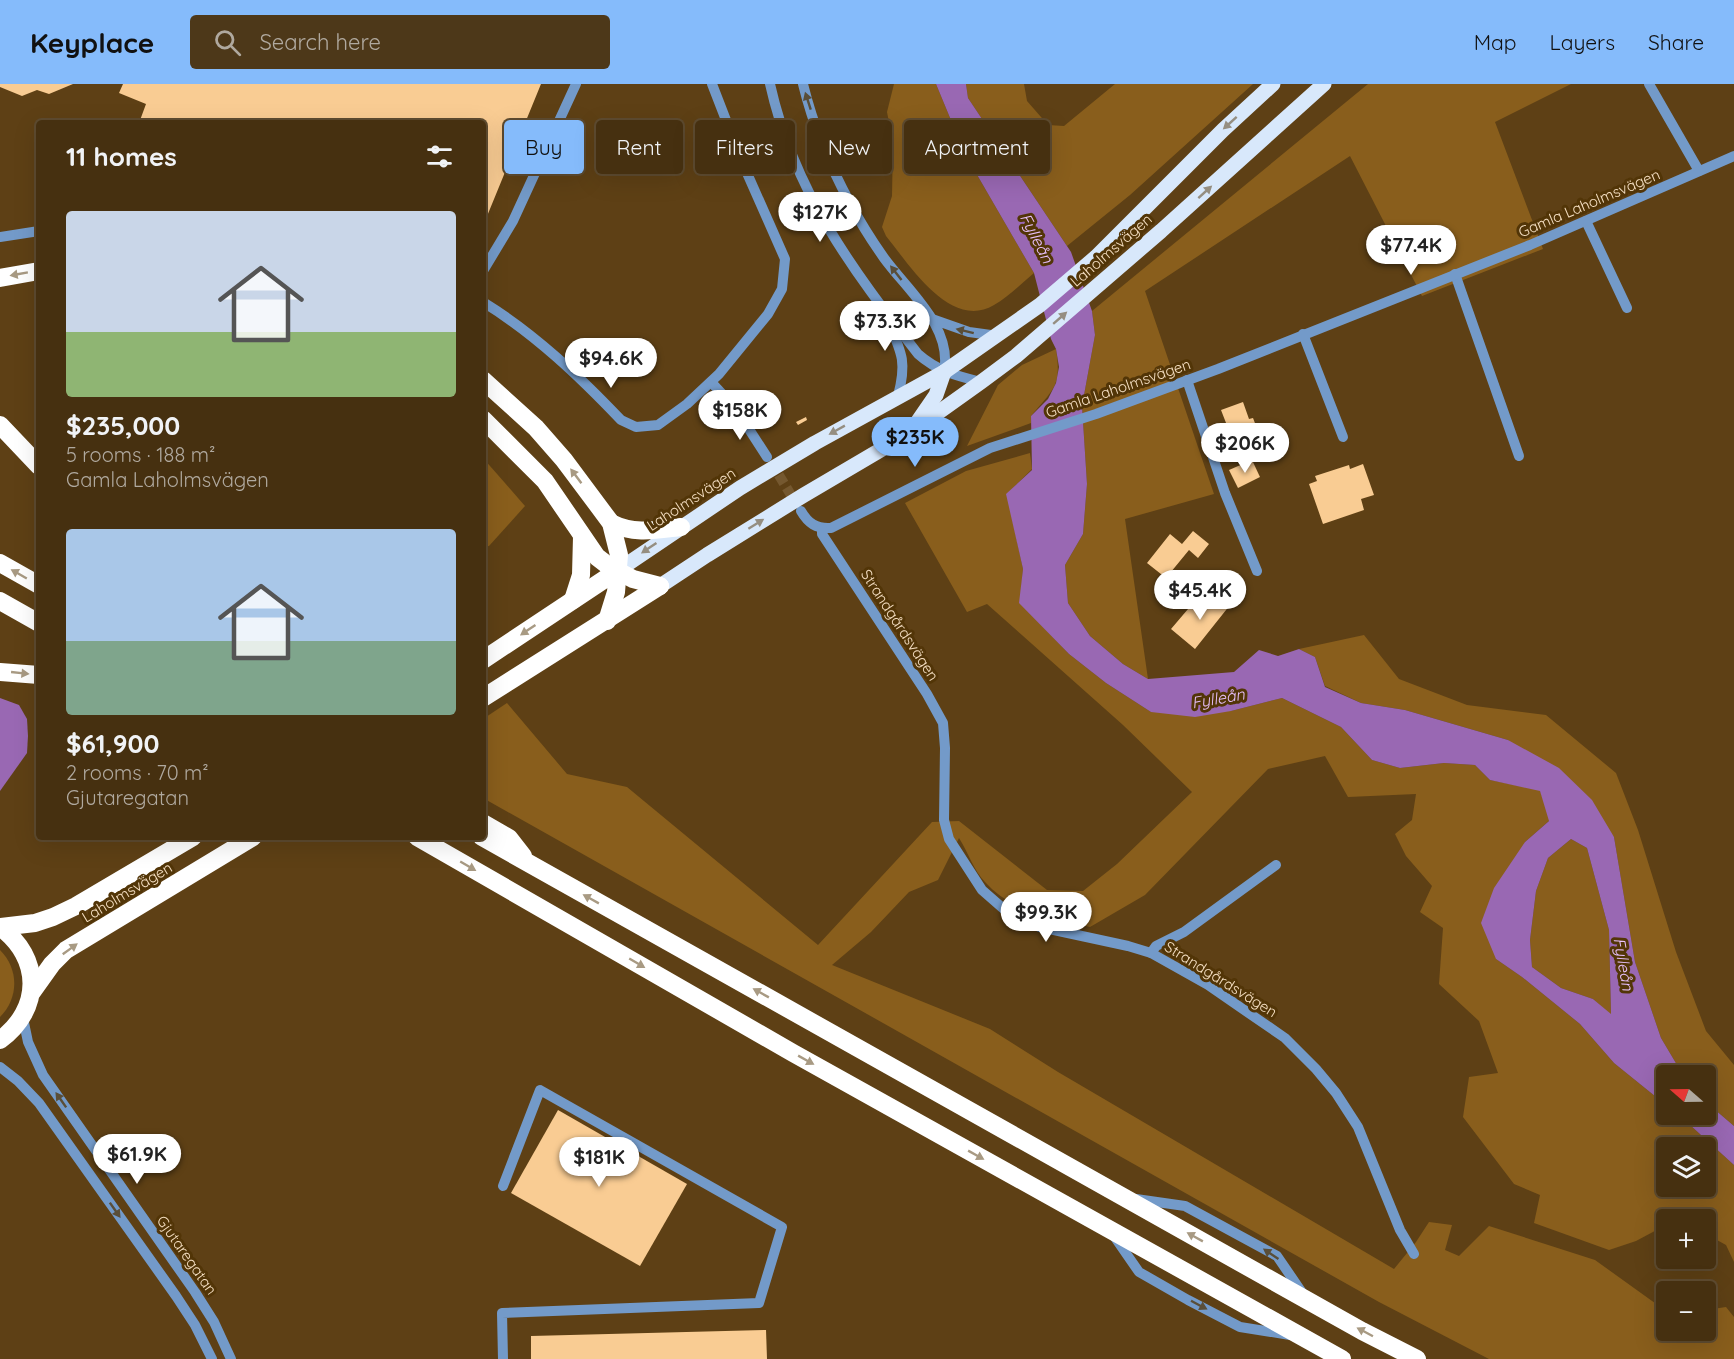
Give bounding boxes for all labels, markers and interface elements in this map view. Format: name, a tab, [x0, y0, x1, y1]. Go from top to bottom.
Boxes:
search box	[190, 15, 610, 69]
text: Keyplace	[30, 25, 154, 60]
icon: search	[211, 26, 244, 59]
text: Search here	[259, 28, 381, 56]
text: Map	[1474, 29, 1517, 55]
text: Layers	[1550, 29, 1615, 55]
text: Share	[1648, 29, 1704, 55]
one-way arrow	[803, 92, 812, 110]
one-way arrow	[1224, 116, 1238, 130]
chip: Buy	[504, 120, 584, 174]
chip: Rent	[596, 120, 683, 174]
chip: Filters	[695, 120, 795, 174]
chip: New	[807, 120, 892, 174]
chip: Apartment	[904, 120, 1050, 174]
text: 11 homes	[66, 140, 177, 173]
icon: filters	[423, 140, 456, 173]
street label: Gamla Laholmsvägen	[1515, 165, 1663, 241]
one-way arrow	[1197, 186, 1212, 199]
pin: $127K	[778, 192, 862, 243]
text: $127K	[792, 199, 848, 224]
street label: Laholmsvägen	[1066, 209, 1156, 291]
water label: Fylleån	[1016, 210, 1058, 267]
pin: $77.4K	[1362, 225, 1460, 276]
text: $77.4K	[1380, 232, 1442, 257]
icon: home	[207, 250, 315, 358]
one-way arrow	[891, 266, 903, 281]
one-way arrow	[10, 270, 29, 279]
pin: $73.3K	[836, 301, 934, 352]
text: $73.3K	[854, 308, 916, 333]
one-way arrow	[1052, 312, 1067, 325]
one-way arrow	[956, 325, 974, 335]
pin: $94.6K	[562, 338, 660, 389]
text: $94.6K	[579, 345, 643, 370]
street label: Gamla Laholmsvägen	[1043, 354, 1193, 422]
pin: $158K	[698, 390, 782, 441]
text: $158K	[712, 397, 768, 422]
text: $235,000	[66, 409, 180, 442]
pin: $235K	[873, 417, 957, 468]
pin: $206K	[1203, 423, 1287, 474]
text: $235K	[886, 424, 944, 449]
one-way arrow	[829, 425, 845, 436]
text: $206K	[1215, 430, 1275, 455]
text: 5 rooms · 188 m²	[66, 442, 215, 467]
street label: Laholmsvägen	[643, 463, 739, 535]
text: Gamla Laholmsvägen	[66, 467, 269, 492]
one-way arrow	[570, 469, 582, 485]
one-way arrow	[748, 519, 764, 530]
one-way arrow	[641, 543, 657, 554]
street label: Strandgårdsvägen	[857, 566, 943, 684]
icon: home	[207, 568, 315, 676]
one-way arrow	[11, 570, 28, 580]
pin: $45.4K	[1151, 570, 1249, 621]
text: $45.4K	[1168, 577, 1232, 602]
one-way arrow	[520, 624, 536, 635]
one-way arrow	[10, 668, 29, 678]
water label: Fylleån	[1190, 683, 1247, 712]
text: $61,900	[66, 727, 159, 760]
text: 2 rooms · 70 m²	[66, 760, 209, 785]
text: Gjutaregatan	[66, 785, 189, 810]
street label: Laholmsvägen	[78, 858, 176, 926]
one-way arrow	[459, 861, 476, 871]
pin: $99.3K	[997, 892, 1095, 943]
one-way arrow	[583, 893, 599, 904]
text: $99.3K	[1015, 899, 1077, 924]
water label: Fylleån	[1610, 936, 1639, 993]
street label: Strandgårdsvägen	[1161, 937, 1281, 1021]
one-way arrow	[62, 943, 77, 955]
one-way arrow	[629, 958, 646, 968]
one-way arrow	[753, 989, 770, 999]
one-way arrow	[798, 1055, 815, 1065]
north arrow	[1656, 1065, 1716, 1125]
map controls	[1656, 1065, 1716, 1341]
one-way arrow	[56, 1092, 67, 1108]
pin: $61.9K	[88, 1134, 186, 1185]
pin: $181K	[557, 1137, 641, 1188]
button: layers	[1656, 1137, 1716, 1197]
text: $61.9K	[107, 1141, 167, 1166]
text: $181K	[573, 1144, 625, 1169]
one-way arrow	[968, 1150, 985, 1160]
one-way arrow	[109, 1202, 121, 1218]
button: +	[1656, 1209, 1716, 1269]
street label: Gjutaregatan	[153, 1212, 221, 1298]
one-way arrow	[1186, 1232, 1203, 1242]
one-way arrow	[1263, 1248, 1279, 1260]
button: −	[1656, 1281, 1716, 1341]
one-way arrow	[1191, 1300, 1208, 1310]
one-way arrow	[1356, 1327, 1373, 1337]

